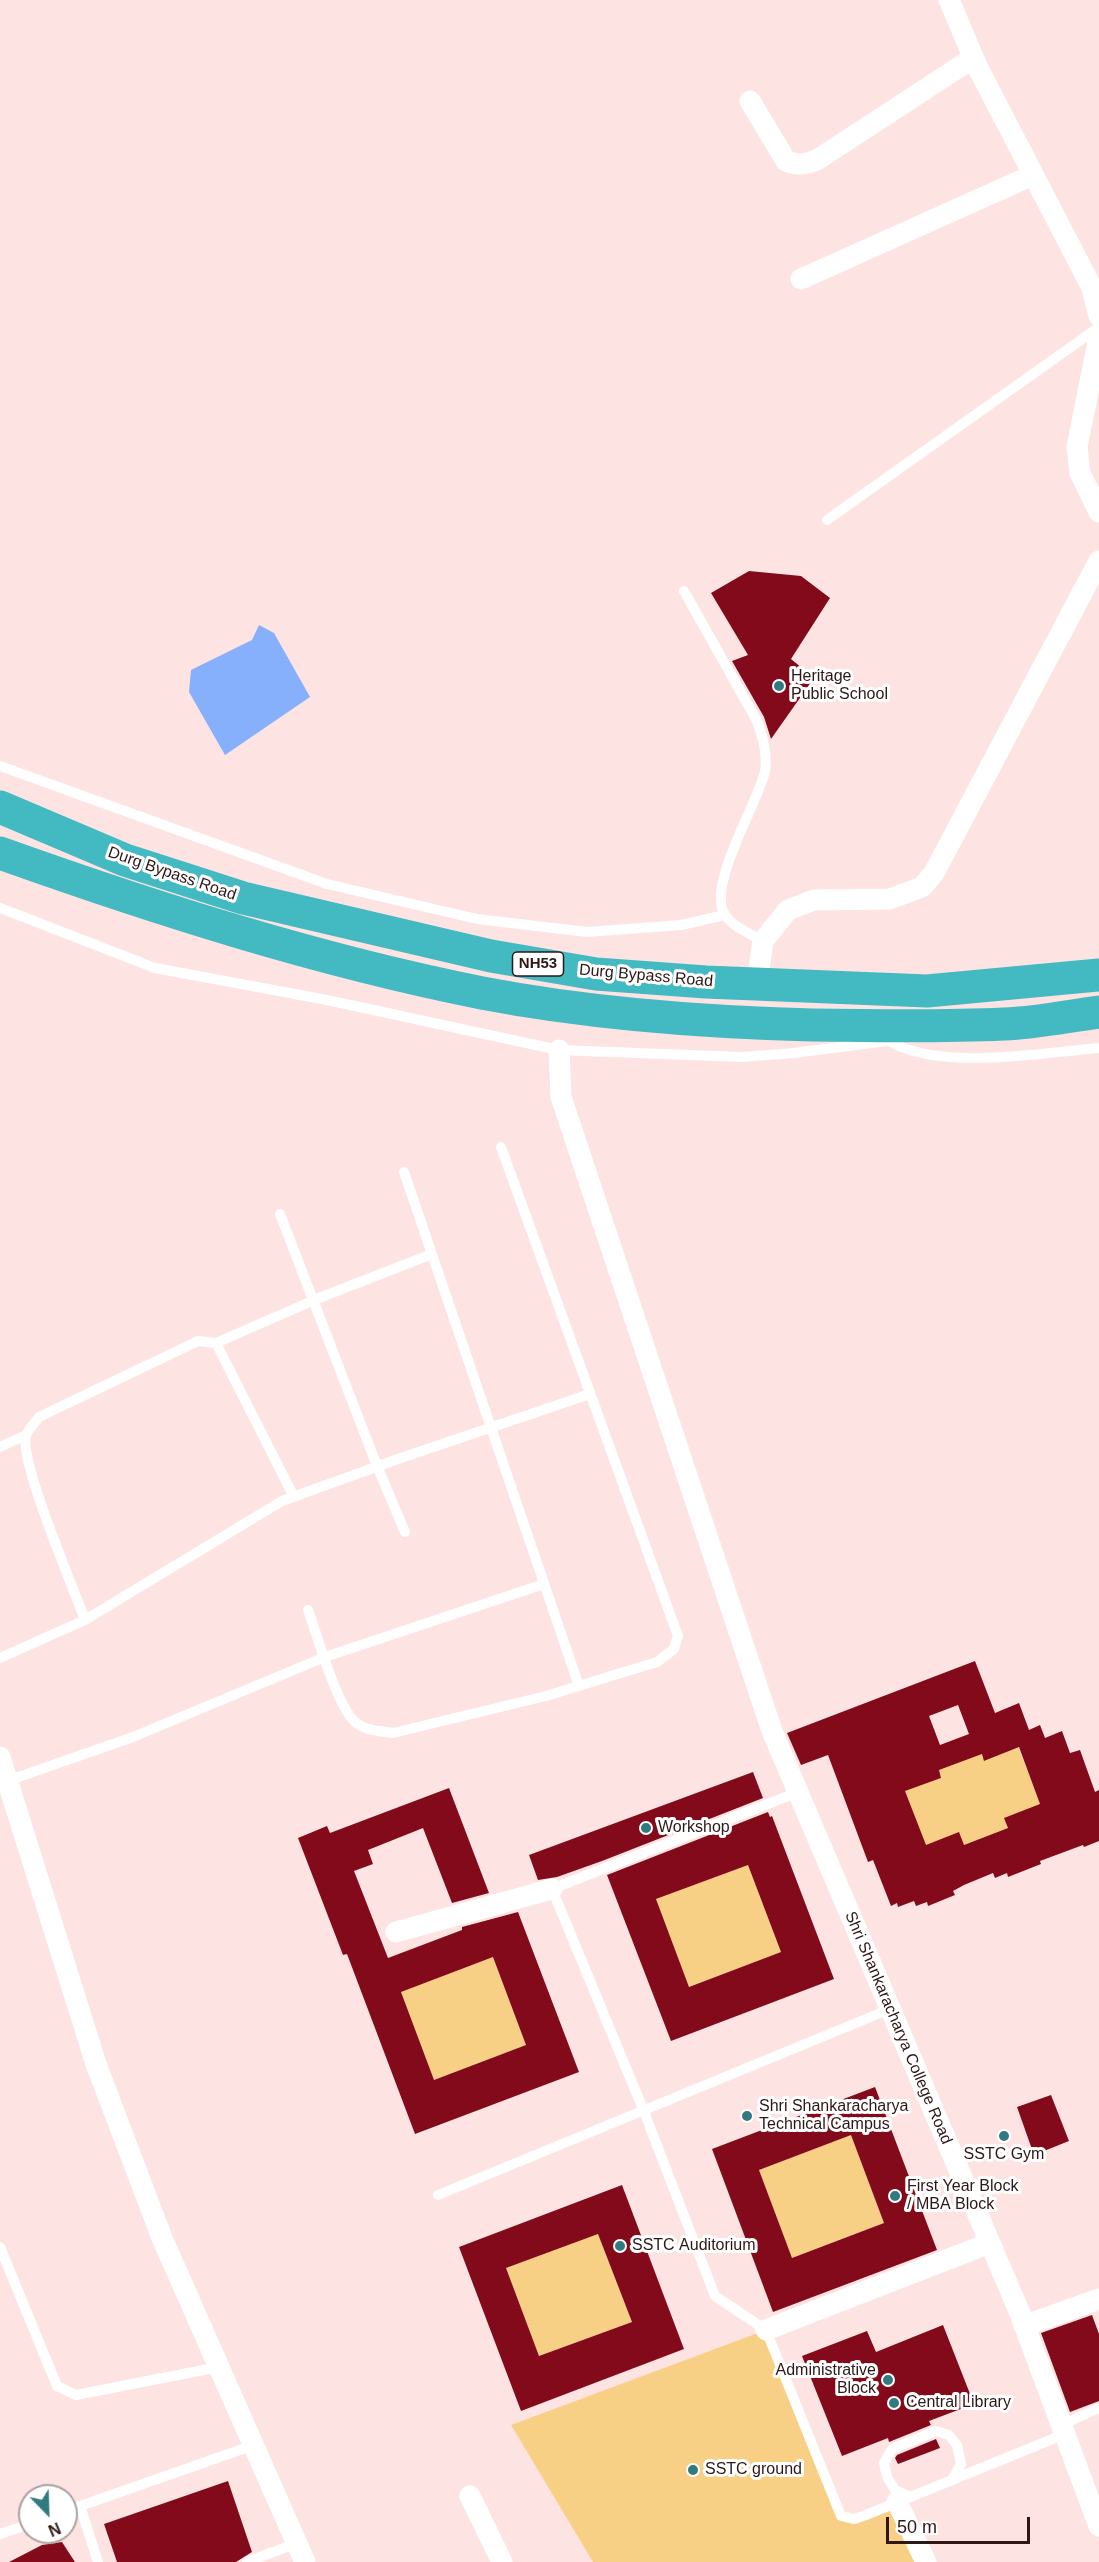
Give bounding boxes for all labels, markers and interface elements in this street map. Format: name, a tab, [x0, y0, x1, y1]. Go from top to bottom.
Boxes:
place label: Heritage Public School	[791, 667, 888, 705]
marker: Heritage Public School	[772, 679, 786, 693]
street label: Durg Bypass Road	[105, 843, 239, 905]
road number: NH53	[512, 952, 564, 976]
street label: Durg Bypass Road	[578, 961, 714, 991]
place label: Workshop	[658, 1818, 730, 1838]
marker: Workshop	[639, 1821, 653, 1835]
street label: Shri Shankaracharya College Road	[840, 1909, 956, 2147]
place label: Shri Shankaracharya Technical Campus	[759, 2097, 908, 2135]
marker: Shri Shankaracharya Technical Campus	[740, 2109, 754, 2123]
marker: SSTC Gym	[997, 2129, 1011, 2143]
place label: SSTC Gym	[964, 2145, 1044, 2165]
place label: First Year Block / MBA Block	[907, 2177, 1018, 2215]
marker: First Year Block / MBA Block	[888, 2189, 902, 2203]
place label: SSTC Auditorium	[632, 2236, 756, 2256]
marker: SSTC Auditorium	[613, 2239, 627, 2253]
place label: Administrative Block	[776, 2361, 876, 2399]
marker: Administrative Block	[881, 2373, 895, 2387]
place label: Central Library	[906, 2393, 1011, 2413]
marker: Central Library	[887, 2396, 901, 2410]
place label: SSTC ground	[705, 2460, 802, 2480]
marker: SSTC ground	[686, 2463, 700, 2477]
north arrow	[18, 2484, 78, 2544]
scale bar	[889, 2505, 1033, 2543]
text: 50 m	[897, 2517, 937, 2537]
text: N	[46, 2519, 63, 2539]

